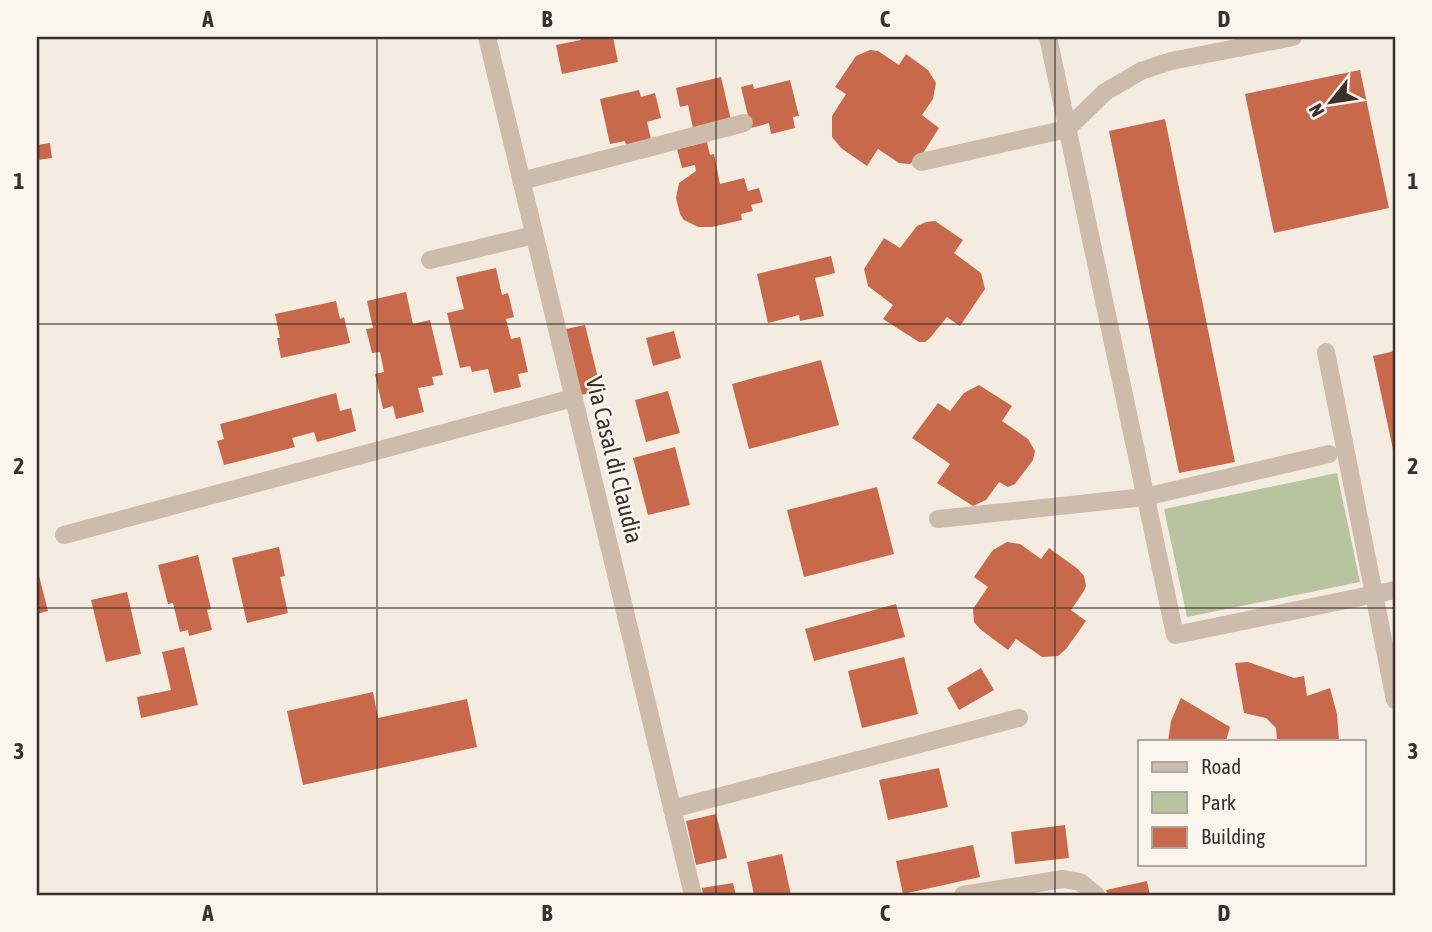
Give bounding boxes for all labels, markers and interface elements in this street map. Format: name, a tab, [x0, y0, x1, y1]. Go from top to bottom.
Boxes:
text: A	[201, 6, 214, 32]
text: B	[542, 6, 553, 32]
text: C	[880, 6, 891, 32]
text: D	[1218, 6, 1231, 32]
north arrow	[1296, 66, 1366, 136]
text: N	[1304, 100, 1329, 121]
text: 1	[14, 168, 25, 194]
text: 1	[1408, 168, 1419, 194]
street label: Via Casal di Claudia	[581, 374, 648, 546]
text: 2	[14, 453, 24, 479]
text: 2	[1408, 453, 1418, 479]
text: 3	[14, 738, 24, 764]
text: 3	[1408, 738, 1418, 764]
legend	[1138, 740, 1366, 866]
text: Road	[1201, 754, 1241, 778]
text: Park	[1201, 790, 1236, 814]
text: Building	[1201, 824, 1265, 848]
text: A	[201, 900, 214, 926]
text: B	[542, 900, 553, 926]
text: C	[880, 900, 891, 926]
text: D	[1218, 900, 1231, 926]

